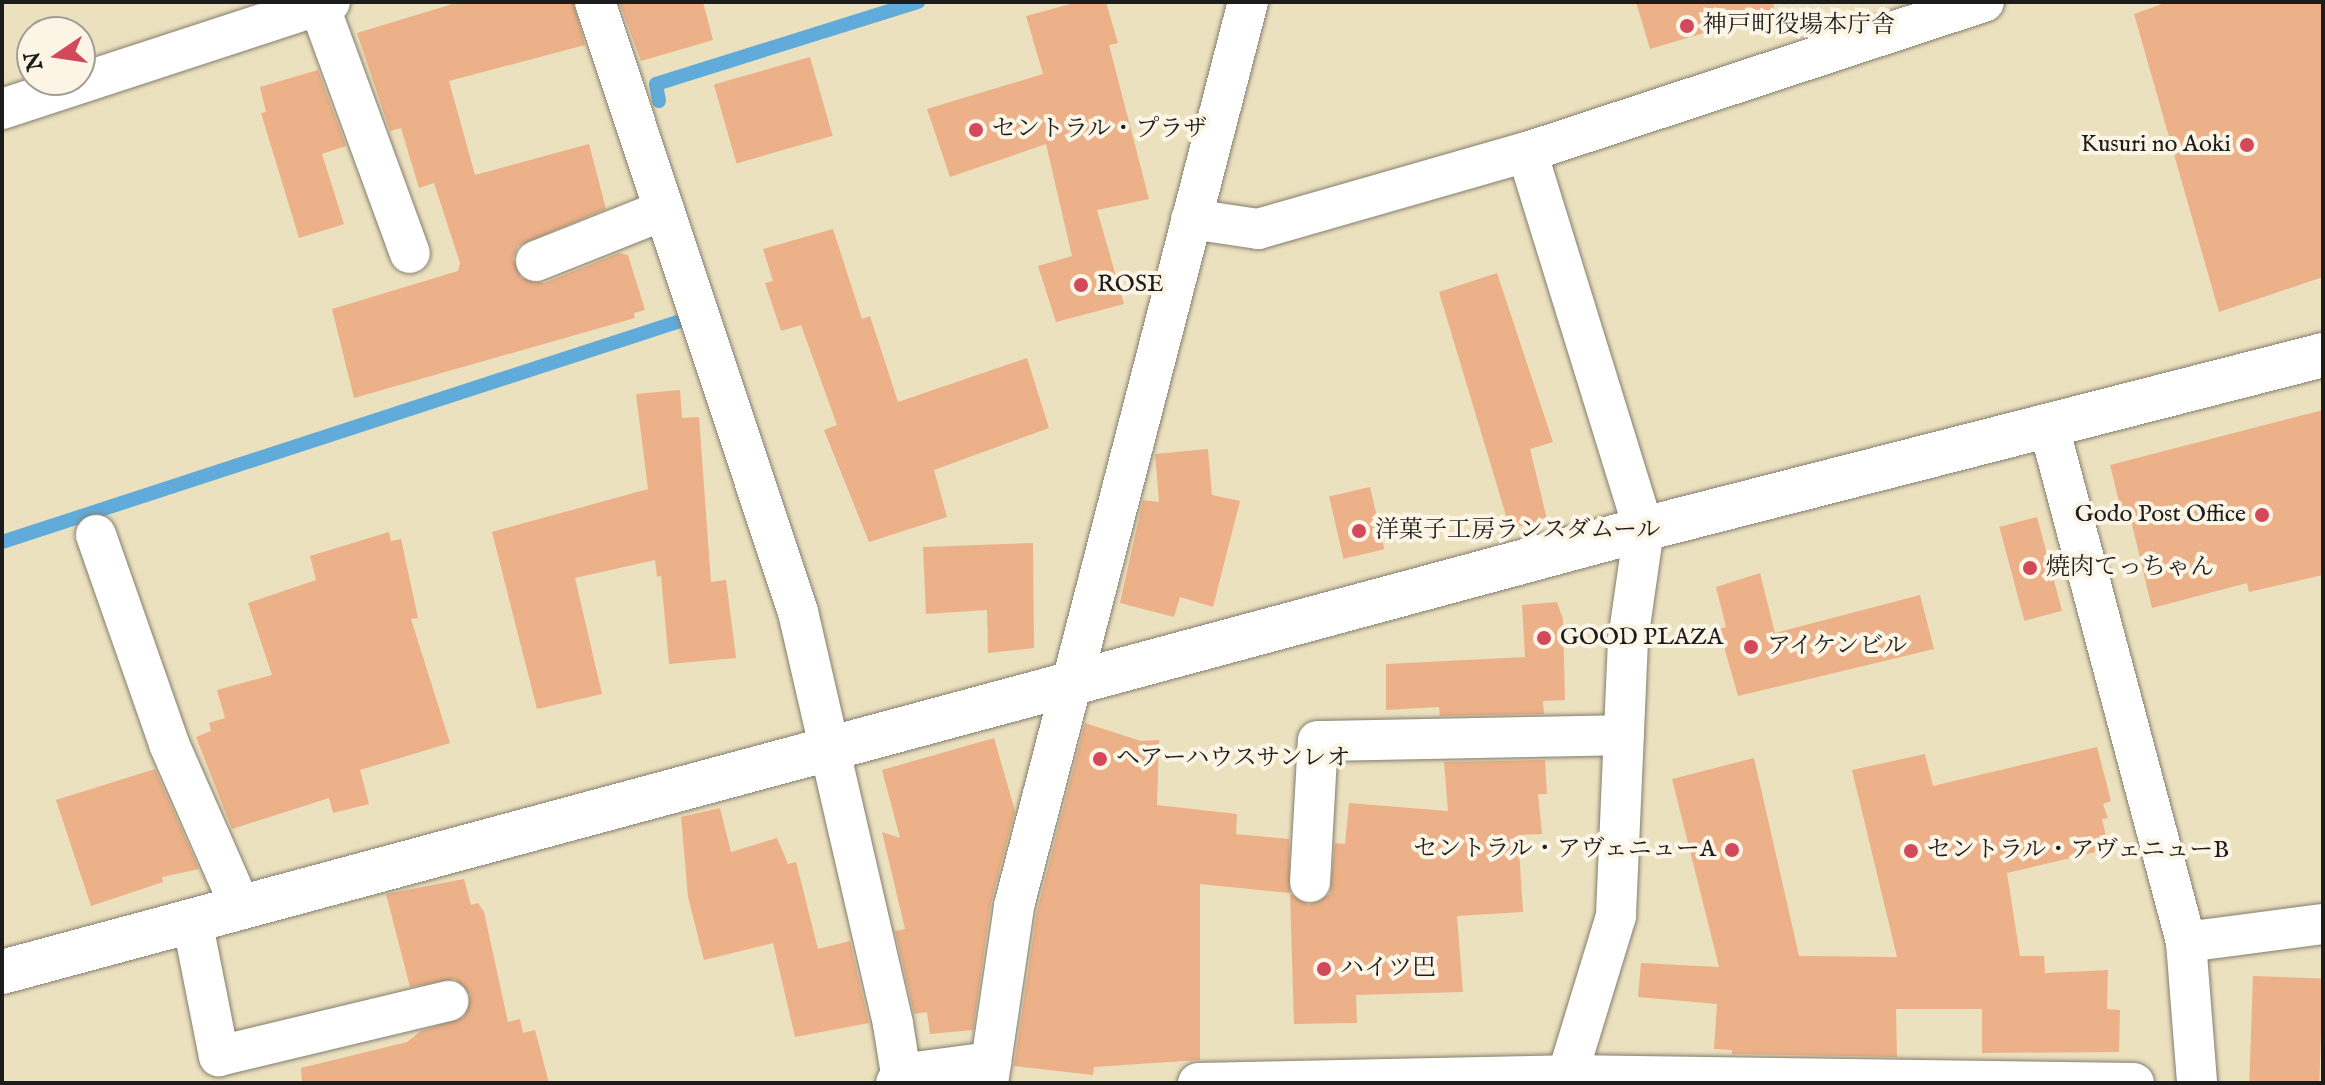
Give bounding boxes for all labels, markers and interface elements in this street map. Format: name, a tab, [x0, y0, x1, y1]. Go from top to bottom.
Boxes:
place label: 神戸町役場本庁舎	[1703, 12, 1895, 40]
north arrow	[16, 16, 96, 96]
marker: 神戸町役場本庁舎	[1678, 17, 1696, 35]
text: N	[19, 49, 50, 73]
place label: セントラル・プラザ	[992, 116, 1208, 144]
marker: セントラル・プラザ	[967, 121, 985, 139]
place label: Kusuri no Aoki	[2081, 131, 2231, 159]
marker: Kusuri no Aoki	[2238, 136, 2256, 154]
place label: ROSE	[1097, 271, 1164, 299]
marker: ROSE	[1072, 276, 1090, 294]
place label: Godo Post Office	[2075, 501, 2246, 529]
marker: Godo Post Office	[2253, 506, 2271, 524]
place label: 洋菓子工房ランスダムール	[1375, 517, 1662, 545]
marker: 洋菓子工房ランスダムール	[1350, 522, 1368, 540]
place label: 焼肉てっちゃん	[2046, 554, 2214, 582]
marker: 焼肉てっちゃん	[2021, 559, 2039, 577]
place label: GOOD PLAZA	[1560, 624, 1723, 652]
marker: GOOD PLAZA	[1535, 629, 1553, 647]
place label: アイケンビル	[1767, 633, 1911, 661]
marker: アイケンビル	[1742, 638, 1760, 656]
place label: ヘアーハウスサンレオ	[1116, 745, 1355, 773]
marker: ヘアーハウスサンレオ	[1091, 750, 1109, 768]
place label: セントラル・アヴェニューA	[1412, 836, 1716, 864]
place label: セントラル・アヴェニューB	[1927, 837, 2231, 865]
marker: セントラル・アヴェニューA	[1723, 841, 1741, 859]
marker: セントラル・アヴェニューB	[1902, 842, 1920, 860]
place label: ハイツ巴	[1340, 955, 1436, 983]
marker: ハイツ巴	[1315, 960, 1333, 978]

